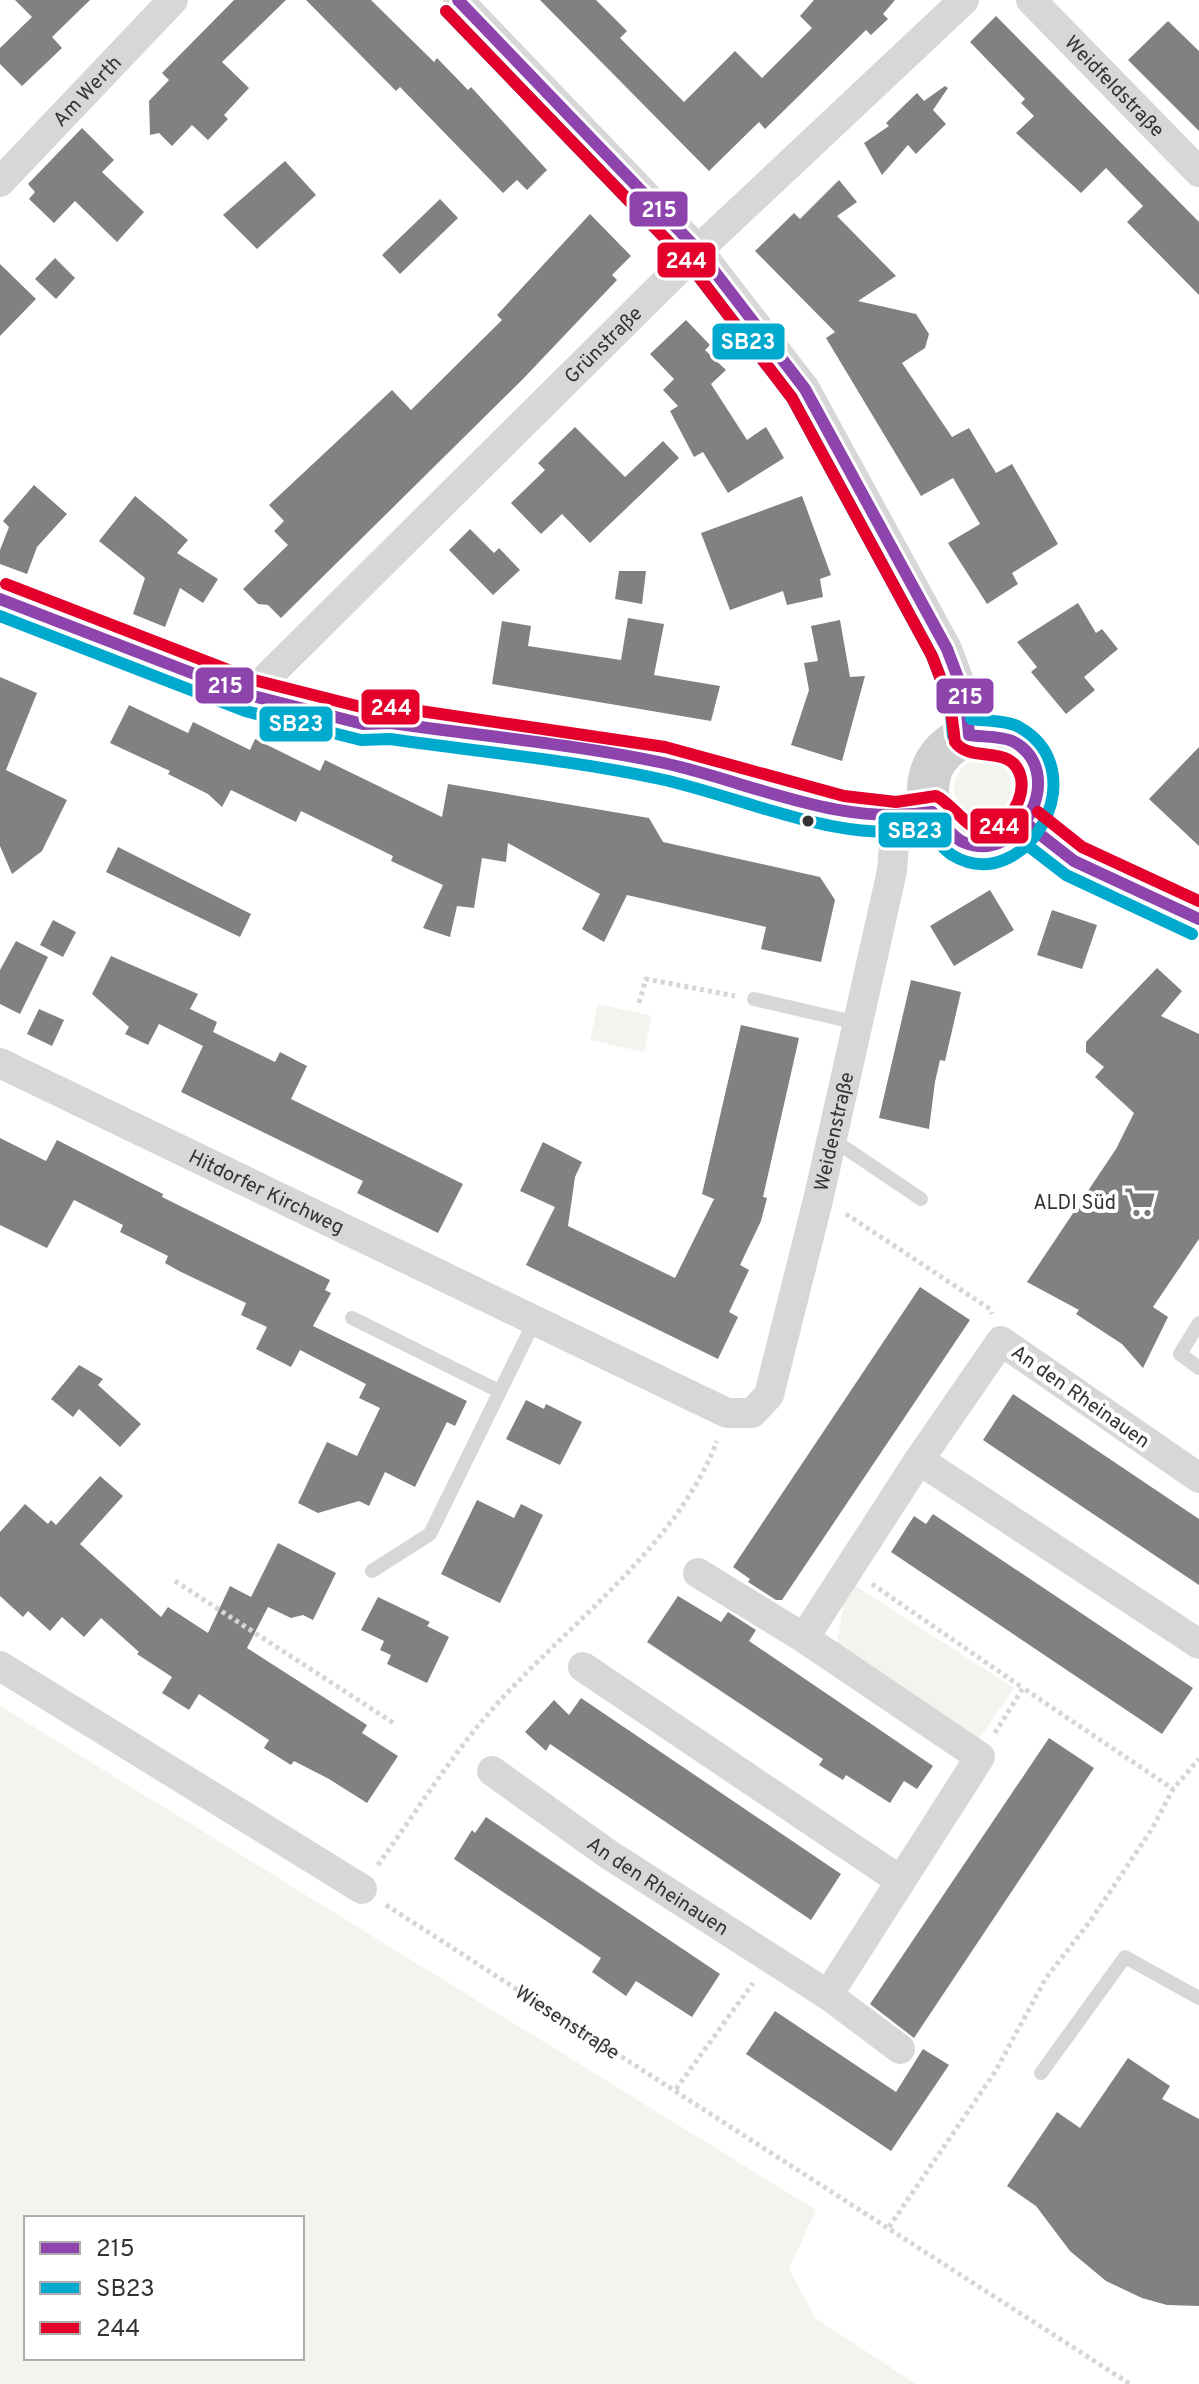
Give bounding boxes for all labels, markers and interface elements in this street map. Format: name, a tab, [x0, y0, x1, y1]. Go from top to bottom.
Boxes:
street label: Weidfeldstraße	[1058, 31, 1169, 144]
street label: Am Werth	[48, 51, 128, 133]
line badge: 215	[628, 190, 689, 228]
text: 215	[641, 198, 677, 225]
line badge: 244	[656, 241, 717, 279]
text: 244	[665, 249, 707, 276]
street label: Grünstraße	[560, 302, 649, 390]
line badge: SB23	[711, 322, 786, 361]
text: SB23	[721, 330, 775, 357]
line badge: 215	[194, 666, 255, 705]
text: 215	[207, 674, 243, 701]
line badge: 215	[935, 677, 995, 715]
text: 215	[947, 685, 983, 712]
line badge: 244	[360, 688, 421, 726]
text: 244	[370, 696, 412, 723]
line badge: SB23	[258, 705, 334, 743]
text: SB23	[269, 712, 323, 739]
line badge: 244	[969, 807, 1030, 845]
line badge: SB23	[877, 811, 953, 849]
unlabelled marker	[800, 813, 816, 829]
text: 244	[978, 815, 1020, 842]
text: SB23	[888, 819, 942, 846]
street label: Weidenstraße	[809, 1070, 861, 1194]
street label: Hitdorfer Kirchweg	[184, 1145, 348, 1242]
supermarket icon: ALDI Süd	[1123, 1185, 1157, 1219]
place label: ALDI Süd	[1033, 1191, 1116, 1217]
street label: An den Rheinauen	[1005, 1340, 1154, 1455]
street label: An den Rheinauen	[581, 1832, 733, 1943]
street label: Wiesenstraße	[509, 1980, 624, 2067]
legend	[24, 2216, 304, 2360]
text: 215	[96, 2235, 135, 2265]
text: SB23	[96, 2275, 155, 2305]
text: 244	[96, 2315, 140, 2345]

